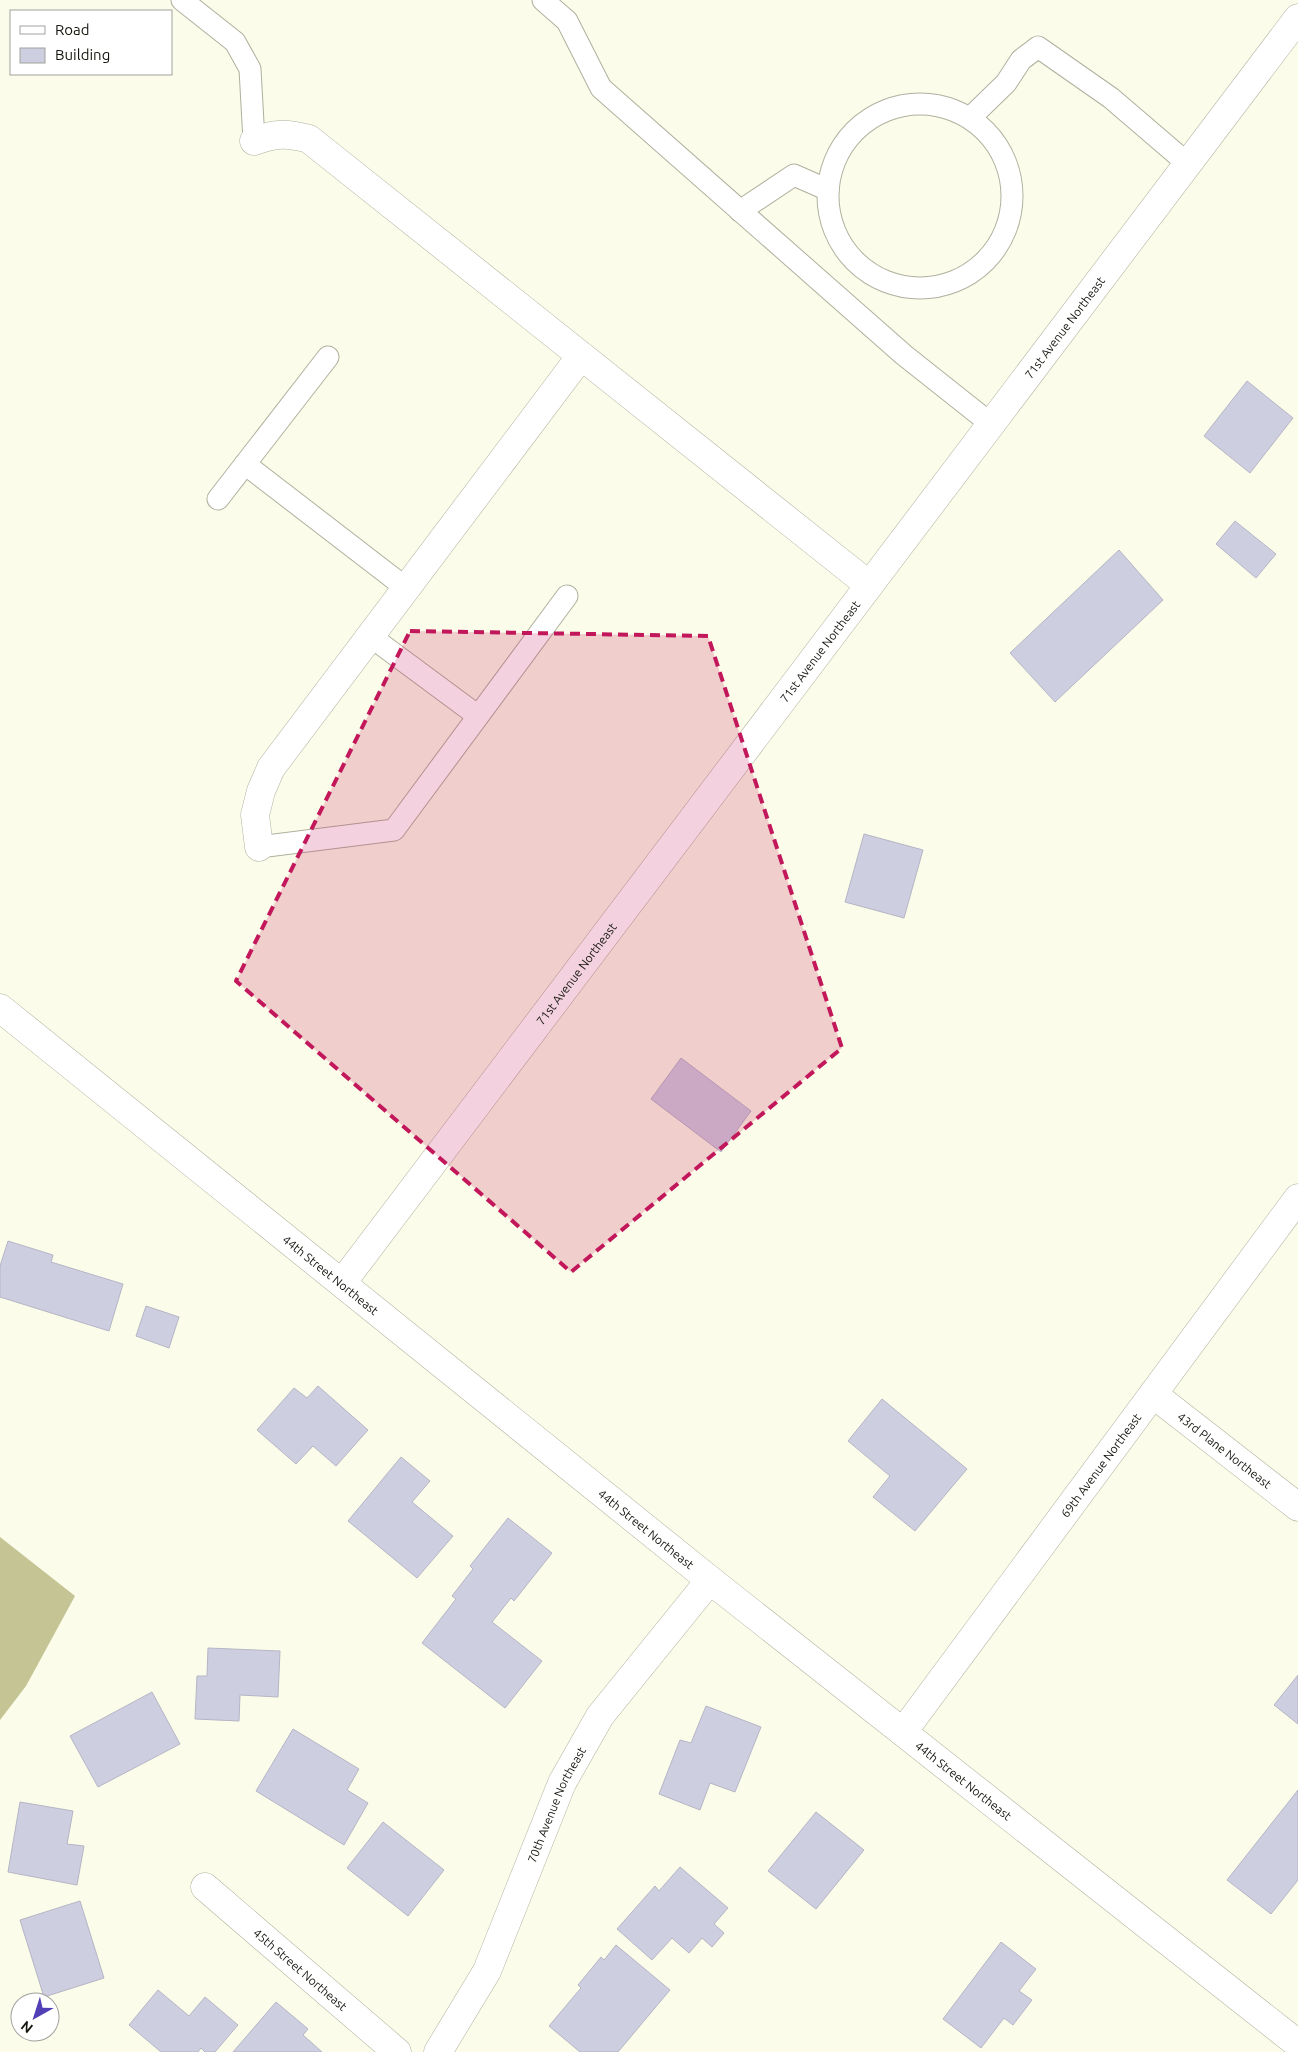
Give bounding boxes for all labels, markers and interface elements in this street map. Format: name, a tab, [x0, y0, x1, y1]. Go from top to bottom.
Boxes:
legend	[10, 10, 172, 75]
text: Road	[55, 21, 90, 38]
text: Building	[55, 46, 110, 63]
street label: 71st Avenue Northeast	[1022, 274, 1107, 381]
street label: 71st Avenue Northeast	[777, 598, 862, 705]
street label: 71st Avenue Northeast	[533, 920, 619, 1027]
street label: 44th Street Northeast	[281, 1232, 381, 1317]
street label: 43rd Plane Northeast	[1175, 1409, 1274, 1491]
street label: 69th Avenue Northeast	[1058, 1411, 1143, 1519]
street label: 44th Street Northeast	[596, 1486, 697, 1571]
street label: 44th Street Northeast	[913, 1738, 1015, 1822]
street label: 70th Avenue Northeast	[525, 1744, 588, 1864]
street label: 45th Street Northeast	[251, 1926, 350, 2013]
north arrow	[10, 1992, 60, 2042]
text: N	[18, 2018, 36, 2037]

